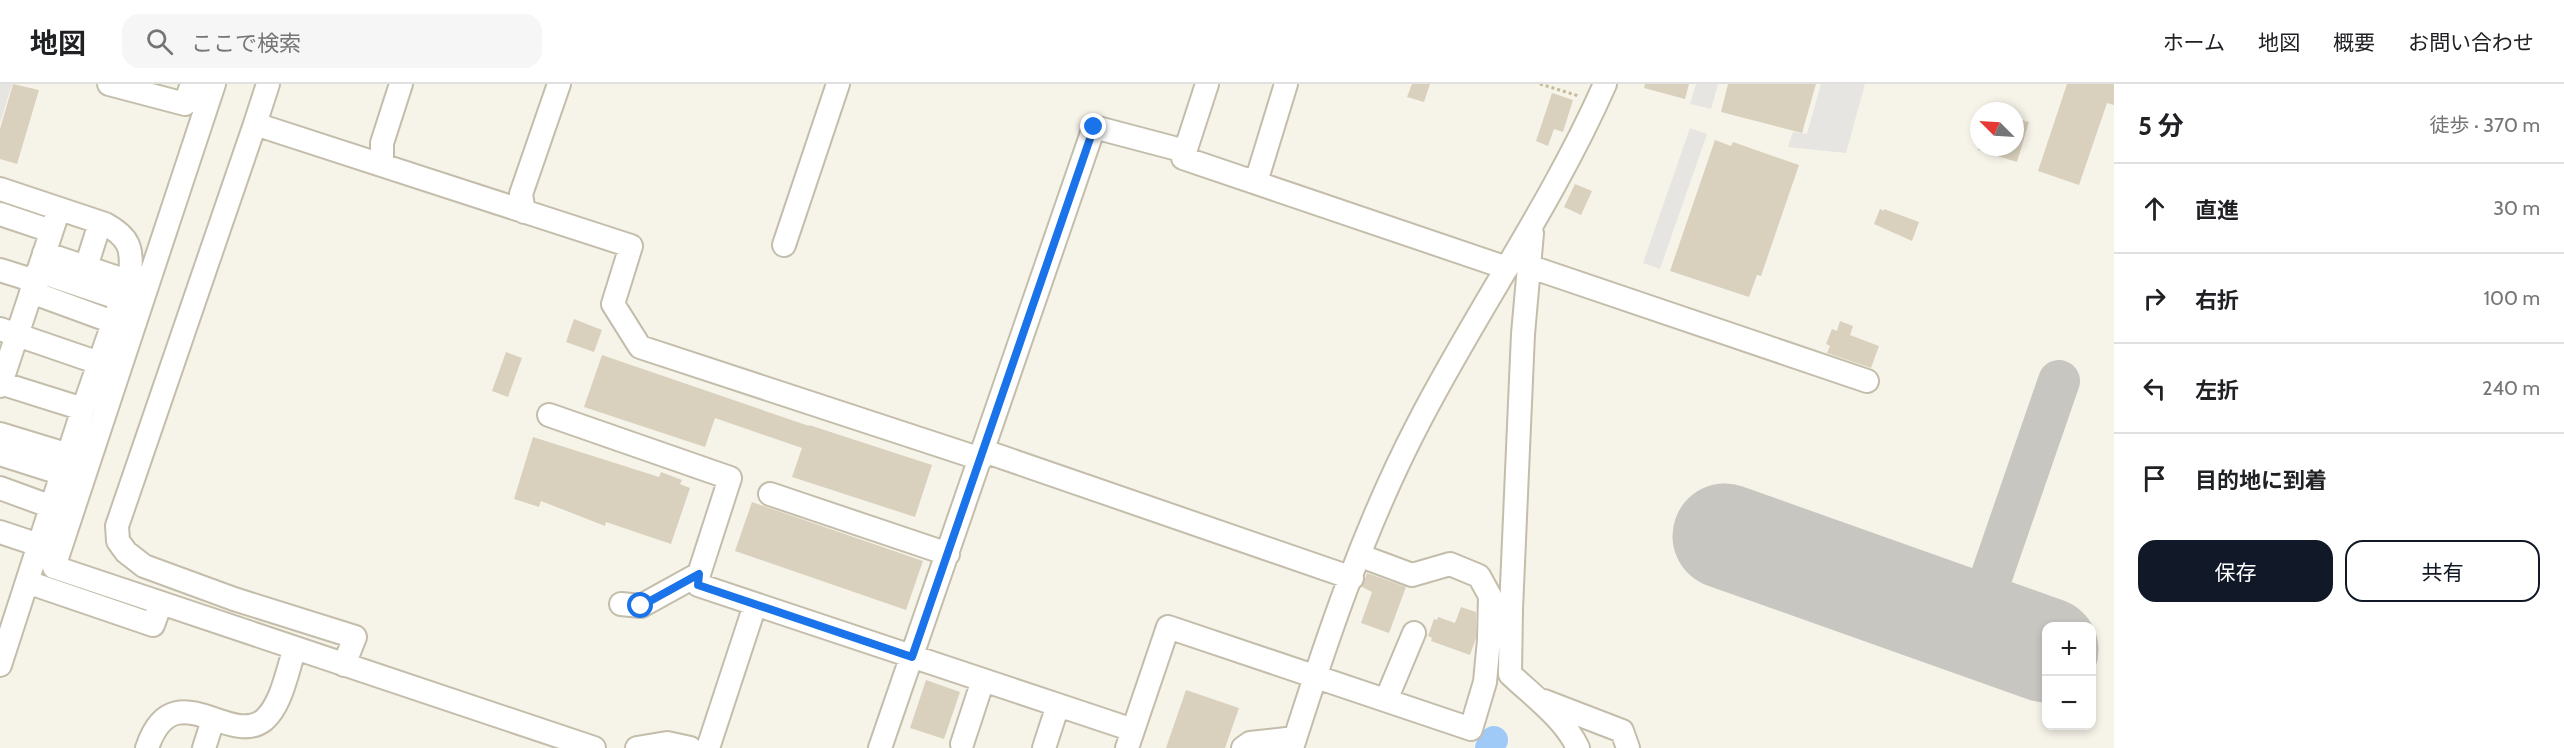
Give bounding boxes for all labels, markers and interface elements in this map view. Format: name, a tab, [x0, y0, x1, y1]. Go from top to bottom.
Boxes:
search box	[122, 14, 542, 68]
icon: search	[143, 25, 176, 58]
text: 地図	[30, 26, 86, 60]
text: ここで検索	[191, 30, 301, 57]
text: ホーム	[2163, 30, 2225, 55]
text: 地図	[2258, 30, 2300, 55]
text: 概要	[2333, 30, 2375, 55]
text: お問い合わせ	[2408, 30, 2534, 55]
north arrow	[1970, 102, 2024, 156]
text: 5 分	[2138, 110, 2184, 142]
route end	[1080, 113, 1106, 139]
text: 徒歩 · 370 m	[2430, 113, 2540, 137]
icon: ahead	[2138, 192, 2171, 225]
text: 30 m	[2493, 196, 2540, 220]
text: 直進	[2195, 197, 2239, 224]
icon: right	[2138, 282, 2171, 315]
text: 100 m	[2484, 286, 2540, 310]
text: 右折	[2195, 287, 2239, 314]
icon: left	[2138, 372, 2171, 405]
text: 240 m	[2482, 376, 2540, 400]
text: 左折	[2195, 377, 2239, 404]
icon: arrive	[2138, 462, 2171, 495]
text: 目的地に到着	[2195, 467, 2327, 494]
button: 保存	[2138, 540, 2333, 602]
button: 共有	[2345, 540, 2540, 602]
route start	[627, 592, 653, 618]
map controls	[2042, 622, 2096, 730]
button: +	[2042, 622, 2096, 676]
button: −	[2042, 676, 2096, 730]

